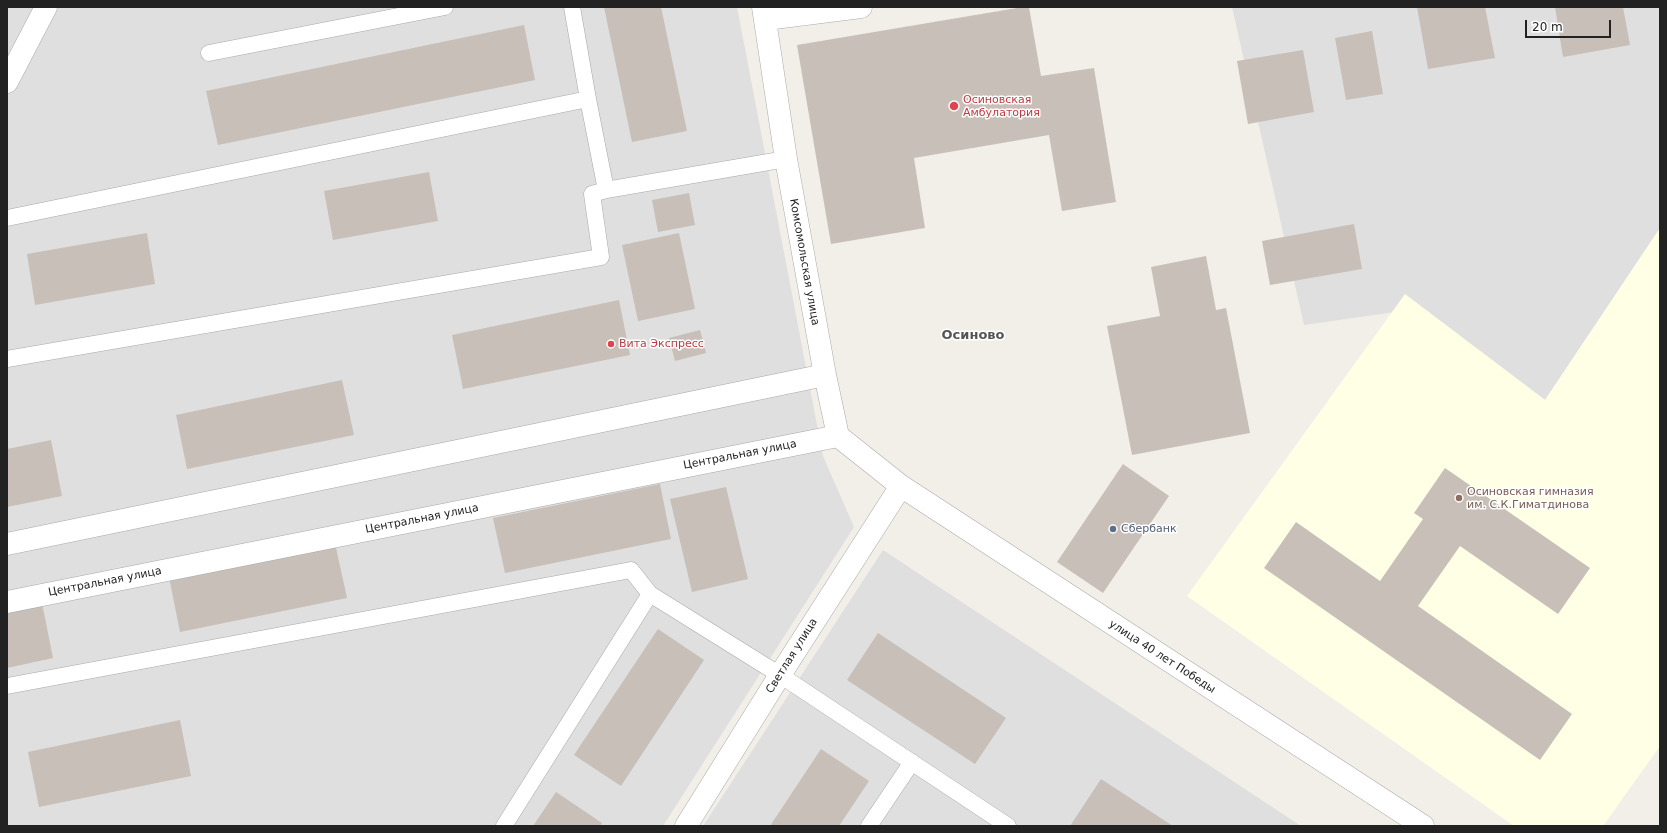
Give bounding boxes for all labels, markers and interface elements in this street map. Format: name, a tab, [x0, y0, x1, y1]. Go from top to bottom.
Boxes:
scale bar	[1527, 12, 1613, 38]
text: 20 m	[1532, 20, 1563, 34]
place label: Осиновская Амбулатория	[963, 93, 1040, 119]
marker: Осиновская Амбулатория	[948, 100, 960, 112]
street label: Комсомольская улица	[786, 198, 822, 326]
district label: Осиново	[942, 328, 1004, 344]
place label: Вита Экспресс	[619, 337, 704, 351]
marker: Вита Экспресс	[606, 339, 616, 349]
street label: Центральная улица	[682, 438, 798, 472]
place label: Осиновская гимназия им. С.К.Гиматдинова	[1467, 485, 1594, 511]
marker: Осиновская гимназия им. С.К.Гиматдинова	[1454, 493, 1464, 503]
street label: Центральная улица	[364, 502, 480, 536]
place label: Сбербанк	[1121, 522, 1177, 536]
marker: Сбербанк	[1108, 524, 1118, 534]
street label: Центральная улица	[47, 565, 163, 599]
street label: Светлая улица	[764, 616, 820, 696]
street label: улица 40 лет Победы	[1106, 618, 1218, 696]

